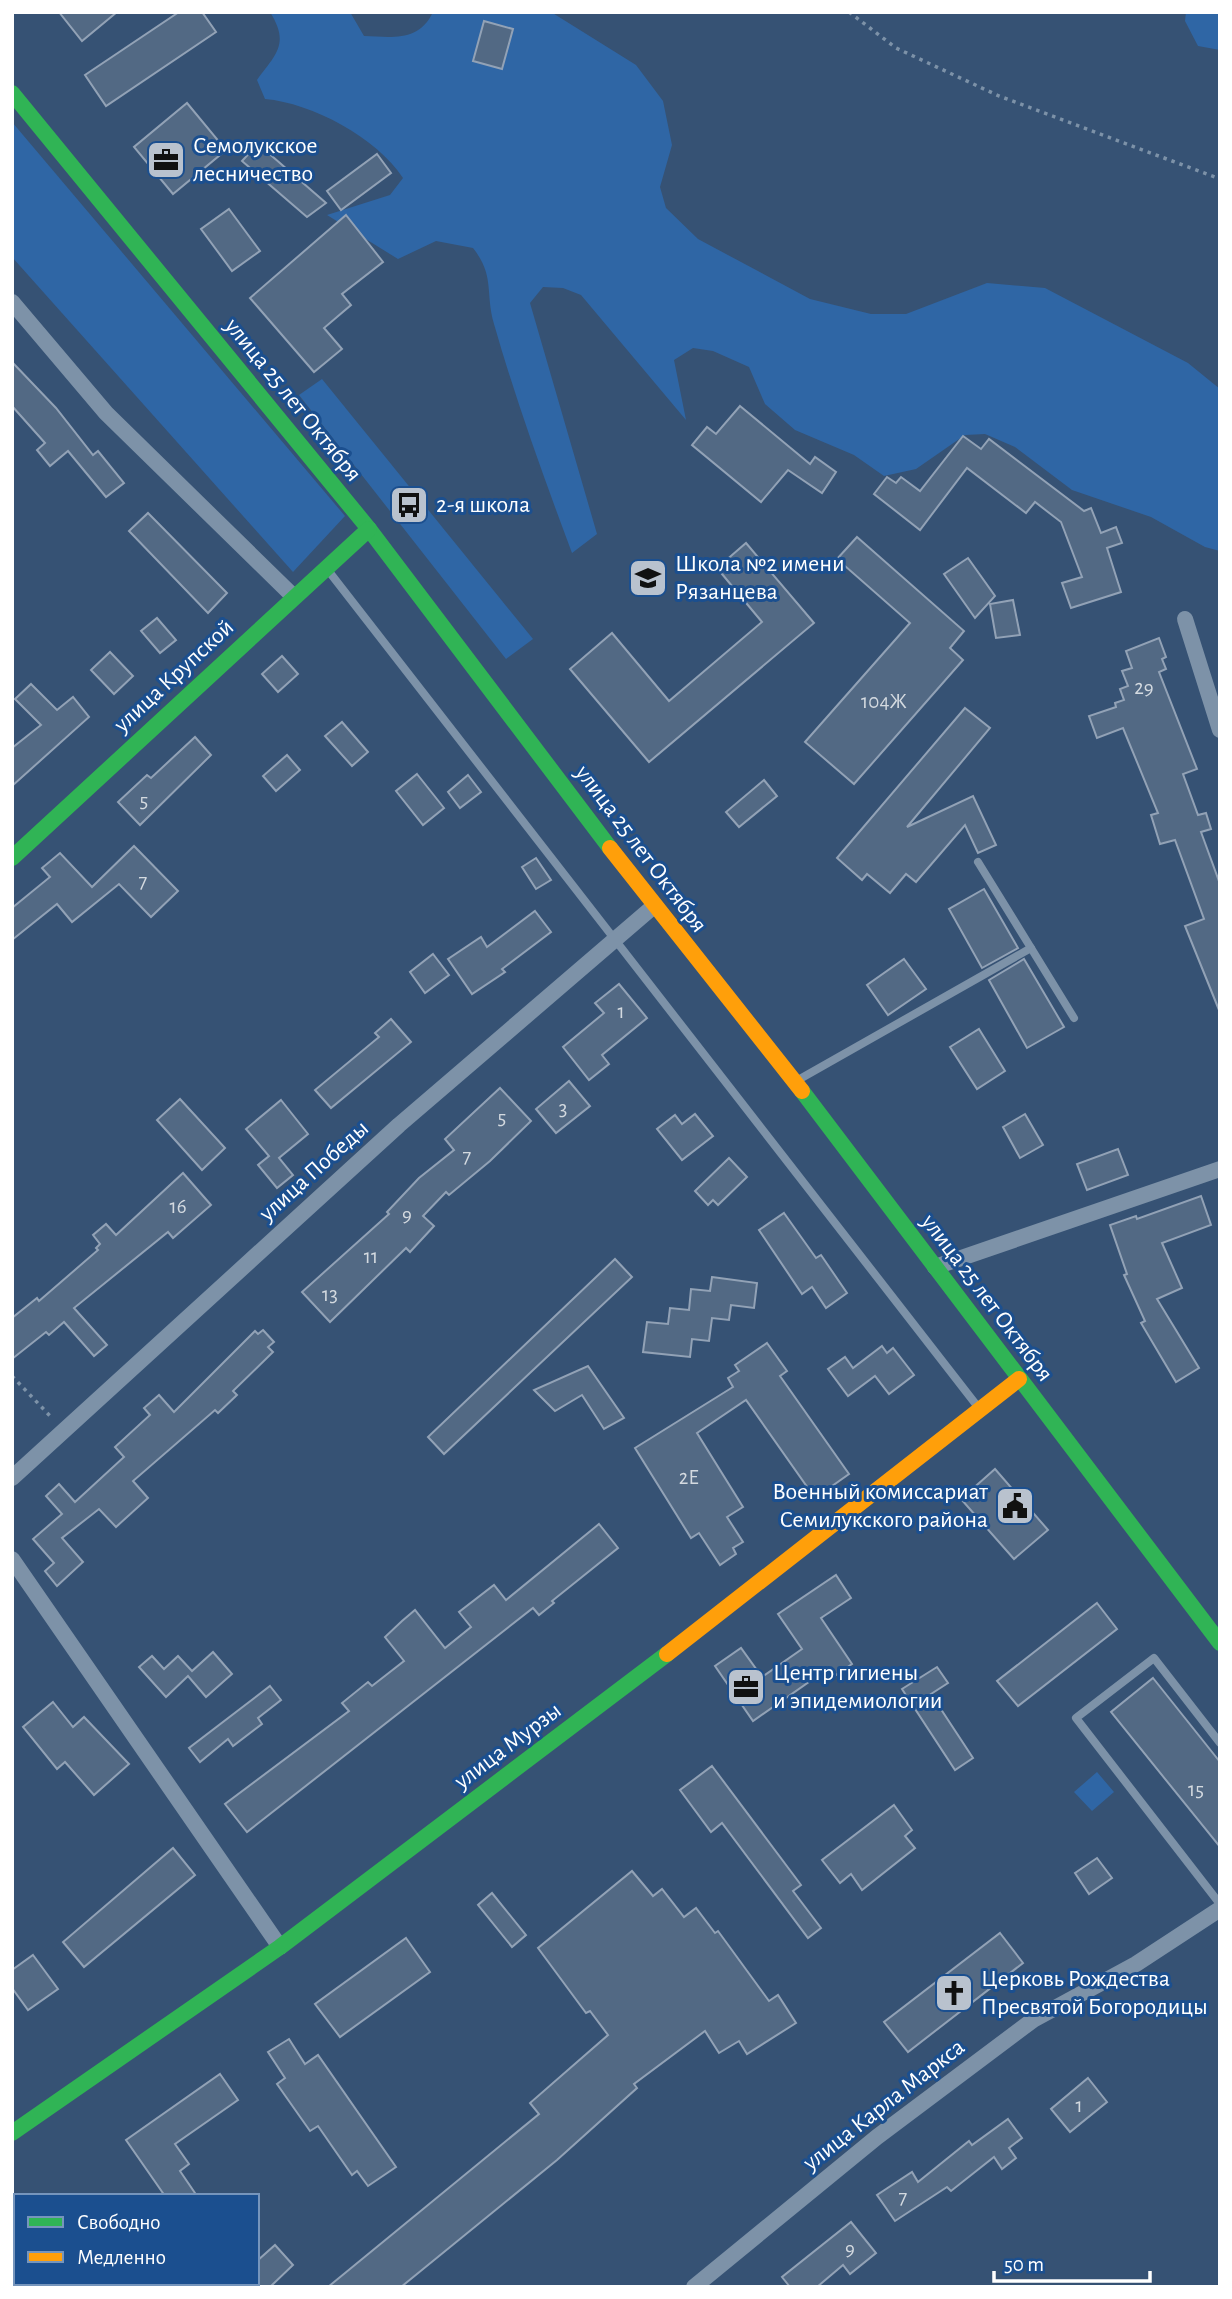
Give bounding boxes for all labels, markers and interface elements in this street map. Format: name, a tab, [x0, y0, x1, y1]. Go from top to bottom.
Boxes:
place label: Семолукское лесничество	[193, 134, 318, 186]
office icon: Семолукское лесничество	[145, 139, 187, 181]
street label: улица 25 лет Октября	[219, 313, 366, 486]
bus stop icon: 2-я школа	[388, 484, 430, 526]
place label: 2-я школа	[436, 493, 530, 517]
place label: Школа №2 имени Рязанцева	[675, 552, 845, 604]
school or university icon: Школа №2 имени Рязанцева	[627, 557, 669, 599]
street label: улица Крупской	[109, 615, 238, 738]
house number: 29	[1134, 677, 1154, 698]
house number: 104Ж	[861, 691, 907, 712]
street label: улица 25 лет Октября	[570, 760, 711, 937]
house number: 5	[140, 790, 148, 811]
house number: 7	[139, 871, 148, 892]
house number: 1	[617, 1001, 625, 1022]
house number: 3	[559, 1098, 567, 1119]
house number: 5	[498, 1107, 506, 1128]
street label: улица Победы	[254, 1116, 373, 1227]
house number: 7	[463, 1146, 472, 1167]
house number: 16	[169, 1196, 187, 1217]
house number: 9	[402, 1204, 412, 1225]
street label: улица 25 лет Октября	[916, 1209, 1057, 1386]
house number: 11	[364, 1246, 378, 1267]
house number: 13	[322, 1284, 338, 1305]
house number: 2Е	[679, 1467, 699, 1488]
place label: Военный комиссариат Семилукского района	[772, 1480, 988, 1532]
public building icon: Военный комиссариат Семилукского района	[994, 1485, 1036, 1527]
place label: Центр гигиены и эпидемиологии	[773, 1661, 943, 1713]
office icon: Центр гигиены и эпидемиологии	[725, 1666, 767, 1708]
street label: улица Мурзы	[449, 1698, 566, 1794]
house number: 15	[1188, 1779, 1204, 1800]
place label: Церковь Рождества Пресвятой Богородицы	[981, 1967, 1208, 2019]
church icon: Церковь Рождества Пресвятой Богородицы	[933, 1972, 975, 2014]
street label: улица Карла Маркса	[798, 2035, 969, 2176]
house number: 1	[1075, 2095, 1083, 2116]
house number: 7	[899, 2187, 908, 2208]
legend	[14, 2194, 259, 2285]
text: Свободно	[77, 2212, 161, 2233]
house number: 9	[845, 2238, 855, 2259]
scale bar	[994, 2240, 1150, 2284]
text: Медленно	[77, 2247, 166, 2268]
text: 50 m	[1004, 2254, 1044, 2275]

